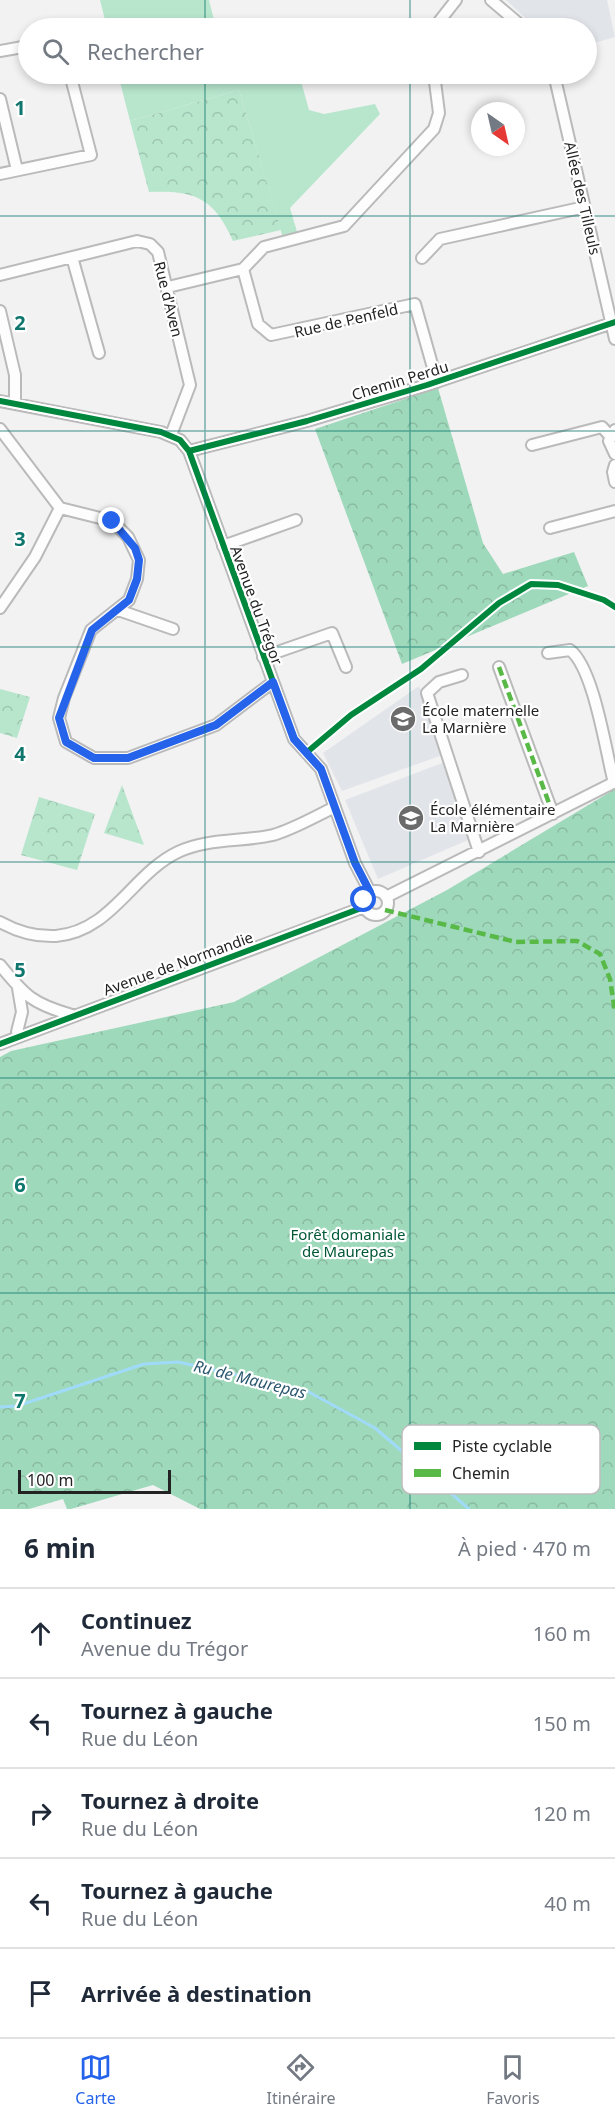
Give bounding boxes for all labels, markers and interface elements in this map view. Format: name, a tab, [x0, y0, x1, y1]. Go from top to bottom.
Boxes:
search box	[18, 18, 597, 84]
icon: search	[39, 35, 72, 68]
text: Rechercher	[87, 36, 204, 66]
text: 1	[14, 94, 26, 121]
north arrow	[471, 102, 525, 156]
street label: Allée des Tilleuls	[560, 139, 606, 257]
street label: Rue d'Aven	[150, 259, 188, 339]
street label: Rue de Penfeld	[292, 298, 400, 342]
text: 2	[14, 309, 26, 336]
street label: Chemin Perdu	[349, 356, 451, 404]
route end	[98, 507, 124, 533]
text: 3	[14, 525, 26, 552]
street label: Avenue du Trégor	[226, 543, 288, 667]
place label: École maternelle La Marnière	[422, 700, 539, 737]
school or university icon: École maternelle La Marnière	[388, 704, 418, 734]
text: 4	[14, 740, 26, 767]
place label: École élémentaire La Marnière	[430, 799, 555, 836]
school or university icon: École élémentaire La Marnière	[396, 803, 426, 833]
route start	[350, 886, 376, 912]
street label: Avenue de Normandie	[100, 927, 256, 999]
text: 5	[14, 956, 26, 983]
text: 6	[14, 1171, 26, 1198]
park label: Forêt domaniale de Maurepas	[290, 1224, 406, 1261]
water label: Ru de Maurepas	[191, 1354, 309, 1404]
text: 7	[14, 1387, 26, 1414]
legend	[402, 1425, 600, 1494]
text: Piste cyclable	[452, 1435, 552, 1457]
text: Chemin	[452, 1462, 510, 1484]
scale bar	[18, 1467, 171, 1494]
text: 100 m	[27, 1469, 74, 1491]
text: 6 min	[24, 1530, 96, 1566]
text: À pied · 470 m	[458, 1535, 591, 1562]
text: Continuez	[81, 1605, 192, 1635]
icon: ahead	[24, 1617, 57, 1650]
text: 160 m	[533, 1620, 591, 1647]
text: Avenue du Trégor	[81, 1635, 248, 1662]
text: Tournez à gauche	[81, 1695, 273, 1725]
icon: left	[24, 1707, 57, 1740]
text: 150 m	[533, 1710, 591, 1737]
text: Rue du Léon	[81, 1725, 198, 1752]
text: Tournez à droite	[81, 1785, 259, 1815]
icon: right	[24, 1797, 57, 1830]
text: 120 m	[533, 1800, 591, 1827]
text: Rue du Léon	[81, 1815, 198, 1842]
text: Tournez à gauche	[81, 1875, 273, 1905]
icon: left	[24, 1887, 57, 1920]
text: 40 m	[544, 1890, 591, 1917]
text: Rue du Léon	[81, 1905, 198, 1932]
icon: arrive	[24, 1977, 57, 2010]
text: Arrivée à destination	[81, 1978, 312, 2008]
tab: Carte	[75, 2051, 116, 2109]
tab: Itinéraire	[267, 2051, 335, 2109]
tab: Favoris	[486, 2051, 540, 2109]

